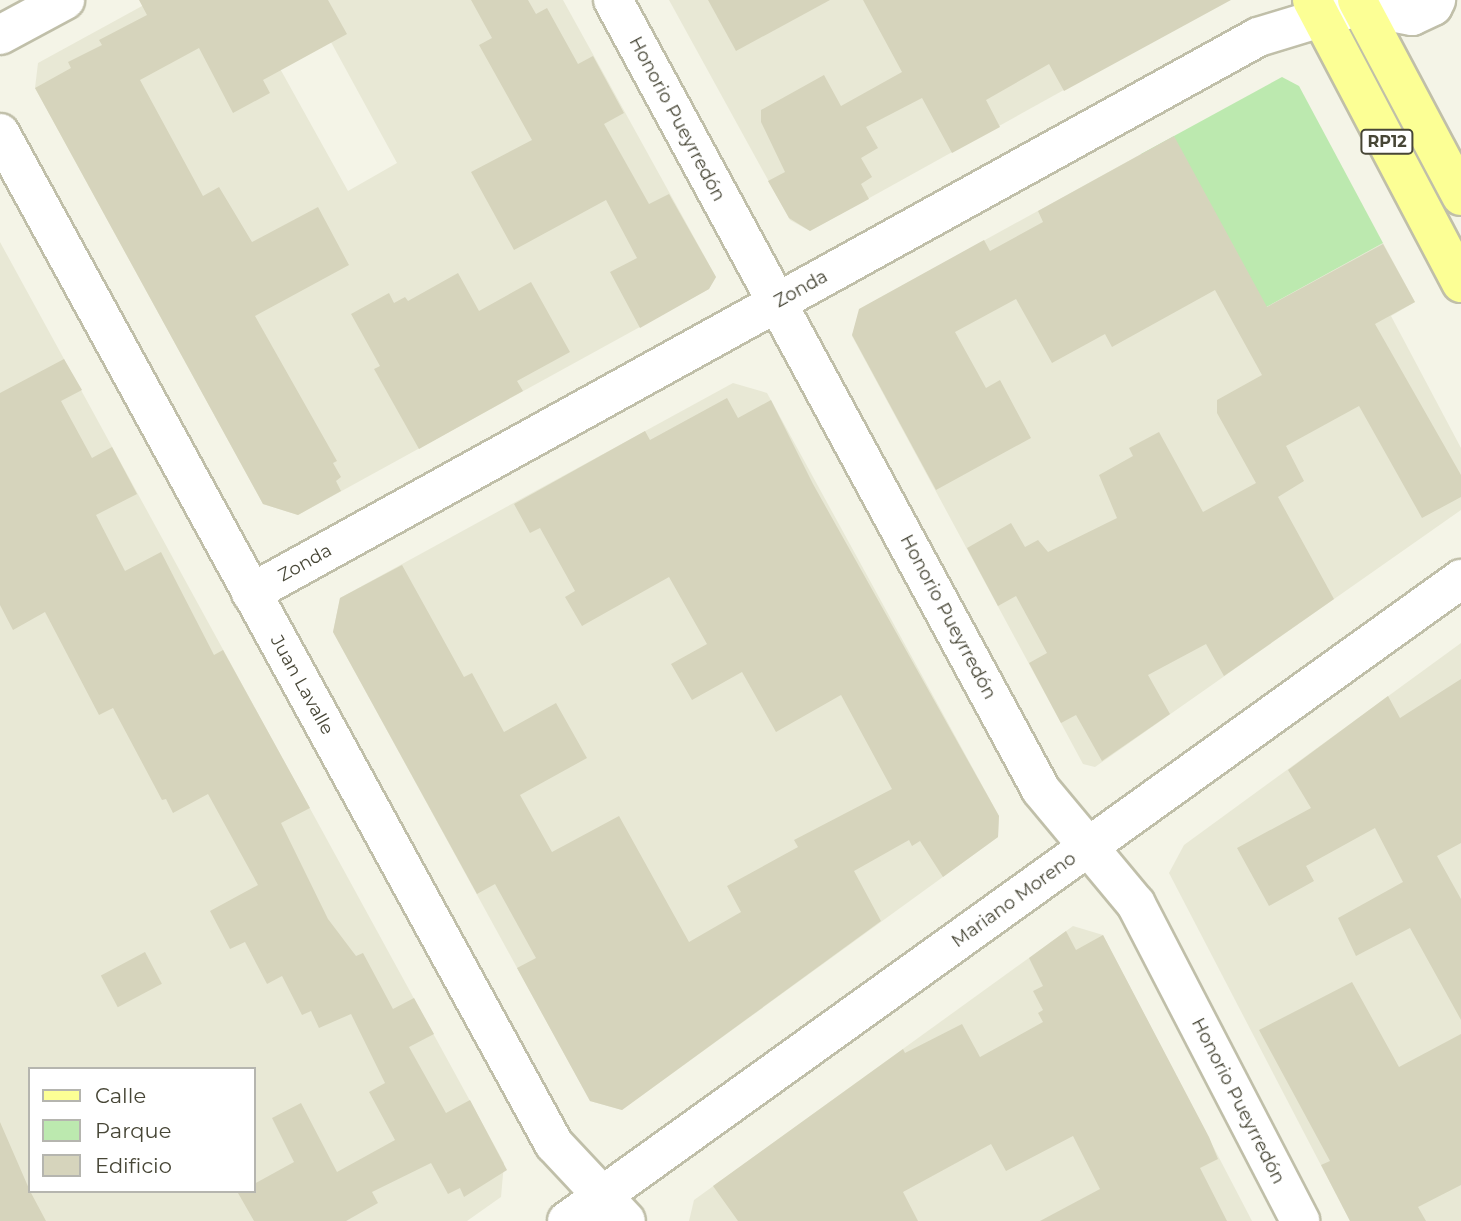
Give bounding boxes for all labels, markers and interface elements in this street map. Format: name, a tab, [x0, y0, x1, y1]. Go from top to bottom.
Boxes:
street label: Honorio Pueyrredón	[624, 33, 730, 205]
road number: RP12	[1359, 130, 1415, 154]
street label: Zonda	[771, 266, 831, 312]
street label: Honorio Pueyrredón	[895, 531, 1001, 703]
street label: Zonda	[275, 540, 335, 586]
street label: Juan Lavalle	[266, 632, 338, 738]
street label: Mariano Moreno	[948, 848, 1080, 952]
street label: Honorio Pueyrredón	[1187, 1014, 1289, 1188]
legend	[28, 1067, 256, 1193]
text: Calle	[95, 1083, 146, 1108]
text: Parque	[95, 1118, 171, 1143]
text: Edificio	[95, 1153, 172, 1178]

